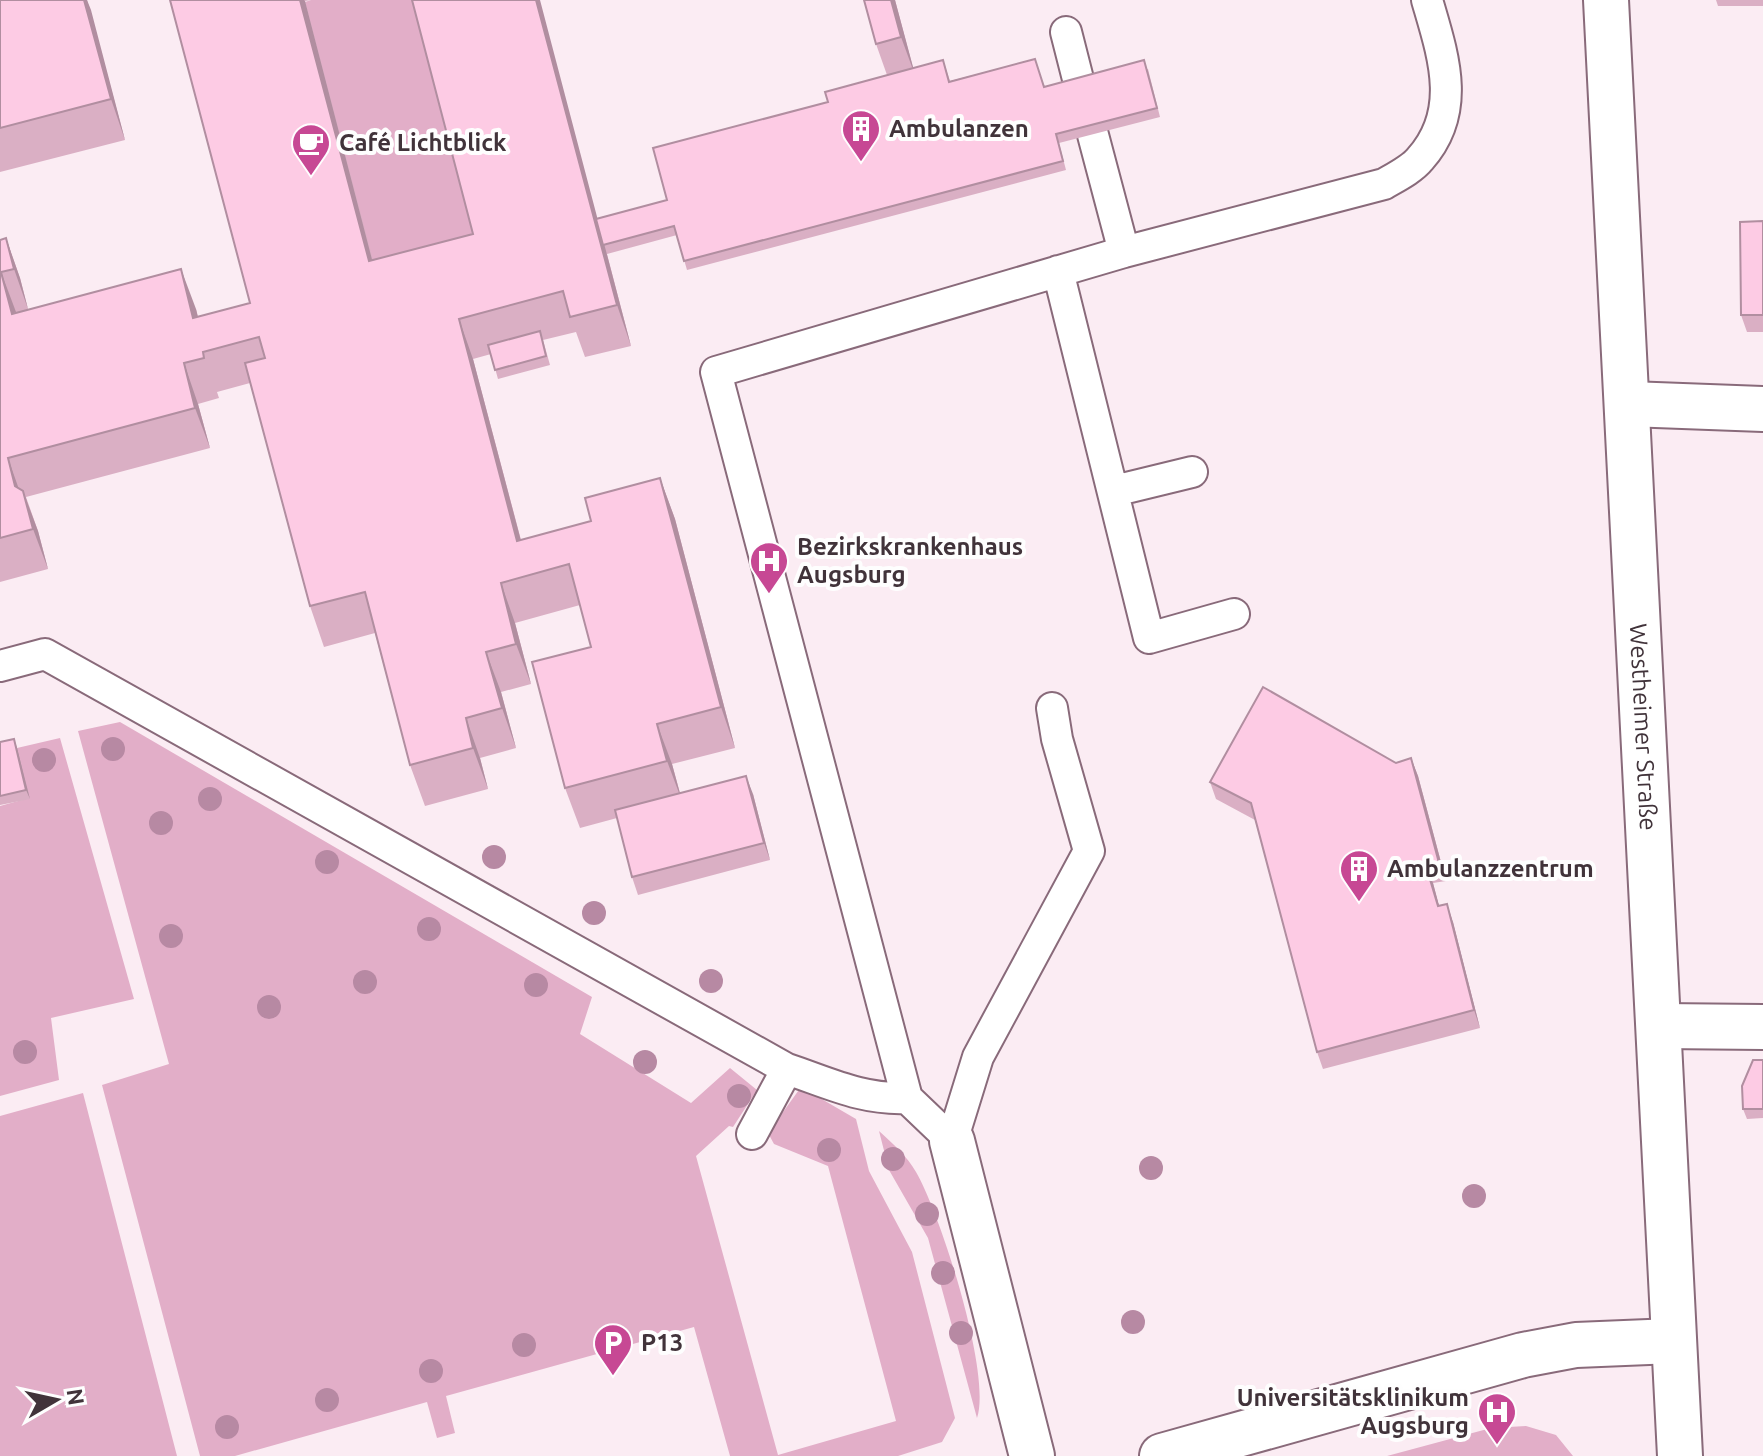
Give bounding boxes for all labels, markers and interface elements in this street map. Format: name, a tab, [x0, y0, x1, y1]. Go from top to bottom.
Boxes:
building icon: Ambulanzen	[840, 108, 882, 163]
place label: Ambulanzen	[889, 115, 1029, 142]
cafe icon: Café Lichtblick	[290, 122, 332, 177]
place label: Café Lichtblick	[339, 129, 507, 156]
place label: Bezirkskrankenhaus Augsburg	[797, 533, 1023, 588]
hospital icon: Bezirkskrankenhaus Augsburg	[748, 540, 790, 595]
street label: Westheimer Straße	[1625, 623, 1662, 831]
building icon: Ambulanzzentrum	[1338, 848, 1380, 903]
place label: Ambulanzzentrum	[1387, 855, 1594, 882]
parking icon: P13	[592, 1322, 634, 1377]
place label: P13	[641, 1329, 683, 1356]
north arrow	[16, 1360, 96, 1440]
place label: Universitätsklinikum Augsburg	[1237, 1384, 1469, 1439]
text: N	[63, 1387, 90, 1407]
hospital icon: Universitätsklinikum Augsburg	[1476, 1391, 1518, 1446]

